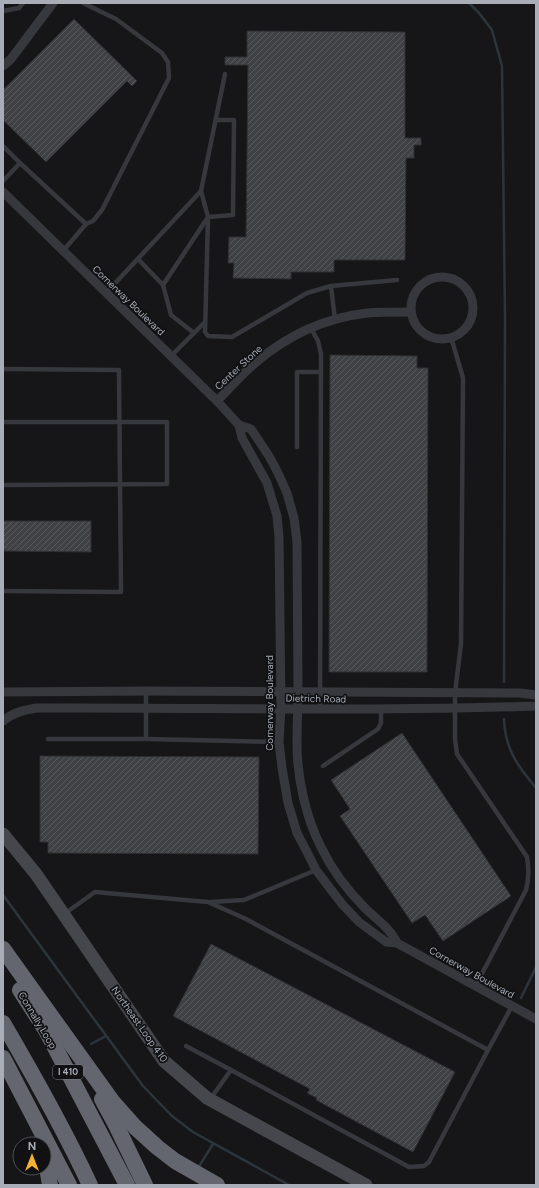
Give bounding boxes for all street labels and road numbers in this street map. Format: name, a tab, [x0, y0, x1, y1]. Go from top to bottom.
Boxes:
street label: Cornerway Boulevard	[90, 262, 168, 338]
street label: Center Stone	[212, 342, 265, 393]
street label: Cornerway Boulevard	[263, 655, 276, 751]
street label: Dietrich Road	[286, 691, 347, 706]
street label: Cornerway Boulevard	[427, 944, 517, 1001]
street label: Northeast Loop 410	[109, 984, 171, 1065]
street label: Connally Loop	[15, 989, 60, 1051]
road number: I 410	[53, 1065, 83, 1079]

